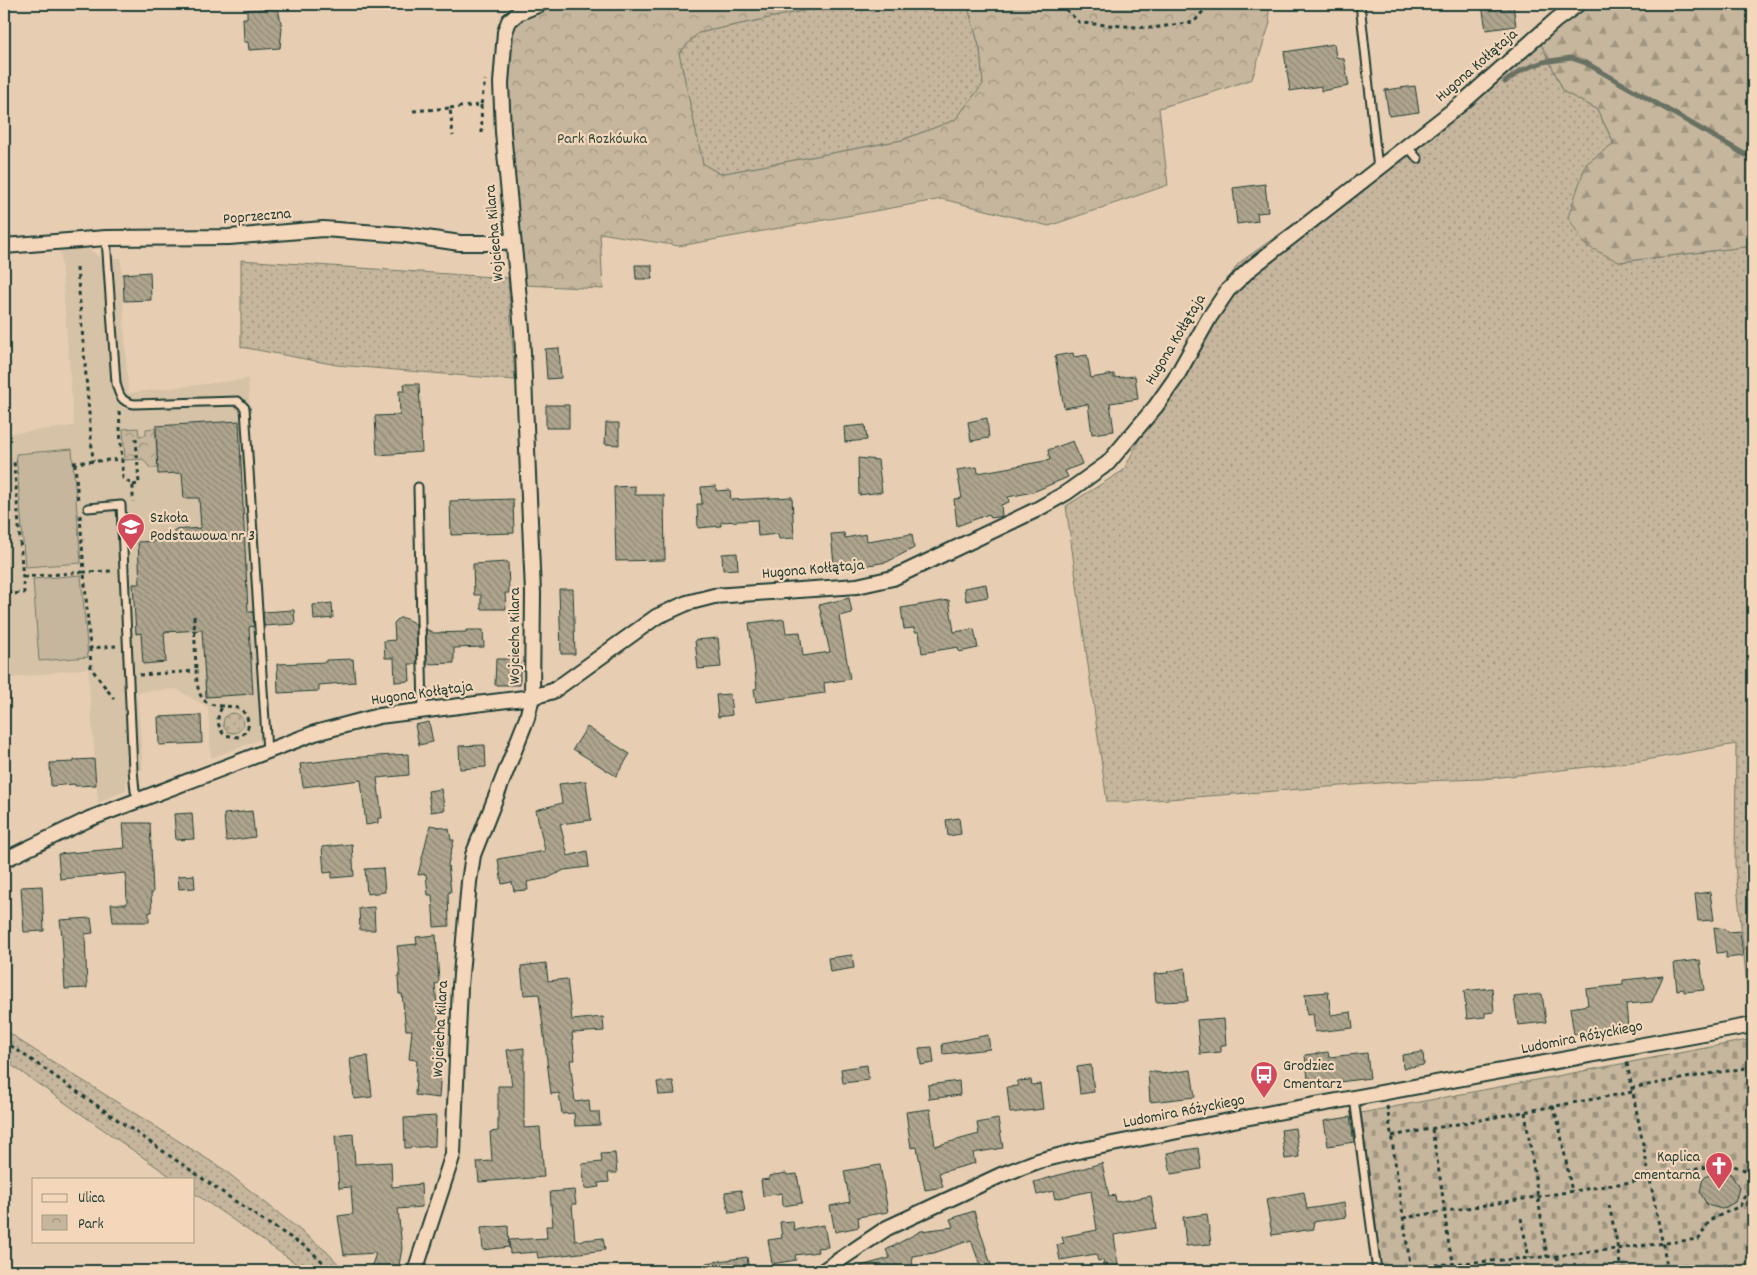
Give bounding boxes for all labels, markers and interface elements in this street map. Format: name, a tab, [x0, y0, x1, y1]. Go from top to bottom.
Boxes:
street label: Hugona Kołłątaja	[1431, 23, 1524, 108]
park label: Park Rozkówka	[557, 128, 647, 151]
street label: Wojciecha Kilara	[479, 183, 511, 282]
street label: Poprzeczna	[222, 203, 292, 231]
street label: Hugona Kołłątaja	[1140, 290, 1213, 390]
place label: Szkoła Podstawowa nr 3	[150, 507, 255, 548]
school or university icon: Szkoła Podstawowa nr 3	[116, 512, 146, 551]
street label: Hugona Kołłątaja	[761, 554, 866, 586]
street label: Wojciecha Kilara	[504, 587, 527, 684]
street label: Hugona Kołłątaja	[370, 675, 475, 713]
street label: Wojciecha Kilara	[427, 980, 455, 1078]
street label: Ludomira Różyckiego	[1519, 1015, 1645, 1061]
place label: Grodziec Cmentarz	[1283, 1055, 1342, 1096]
bus stop icon: Grodziec Cmentarz	[1249, 1060, 1279, 1099]
street label: Ludomira Różyckiego	[1121, 1089, 1247, 1135]
place label: Kaplica cmentarna	[1634, 1146, 1700, 1187]
church icon: Kaplica cmentarna	[1704, 1151, 1734, 1190]
legend	[32, 1178, 195, 1242]
text: Ulica	[78, 1188, 106, 1210]
text: Park	[78, 1214, 104, 1236]

